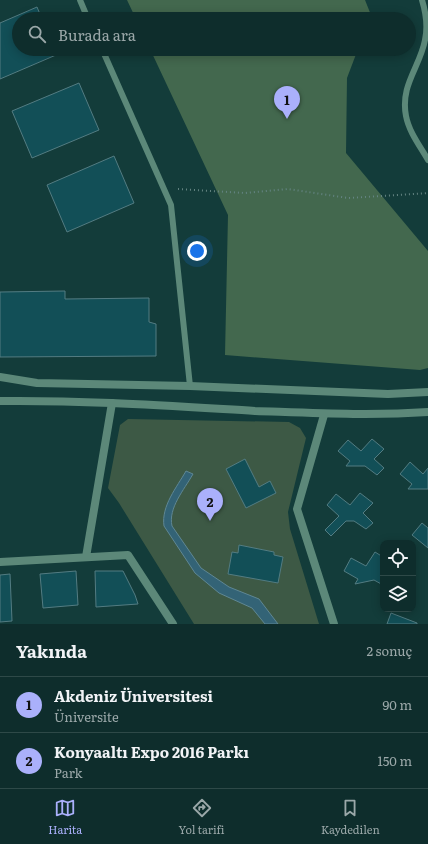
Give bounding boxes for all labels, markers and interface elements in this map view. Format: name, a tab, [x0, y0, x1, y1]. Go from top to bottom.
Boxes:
search box	[12, 12, 416, 56]
icon: search	[26, 23, 48, 45]
text: Burada ara	[58, 23, 136, 46]
pin: 1	[274, 86, 300, 119]
your location	[187, 241, 207, 261]
pin: 2	[197, 488, 223, 521]
map controls	[380, 540, 416, 612]
button: locate	[380, 540, 416, 576]
button: layers	[380, 576, 416, 612]
text: Yakında	[16, 638, 87, 663]
text: 2 sonuç	[366, 641, 412, 660]
text: Akdeniz Üniversitesi	[54, 684, 213, 707]
text: 1	[26, 695, 32, 714]
text: 90 m	[382, 695, 412, 714]
text: Üniversite	[54, 707, 119, 726]
text: Konyaaltı Expo 2016 Parkı	[54, 740, 249, 763]
text: 2	[26, 751, 32, 770]
text: 150 m	[377, 751, 412, 770]
text: Park	[54, 763, 83, 782]
tab: Harita	[48, 797, 82, 837]
tab: Yol tarifi	[179, 797, 225, 837]
tab: Kaydedilen	[321, 797, 380, 837]

